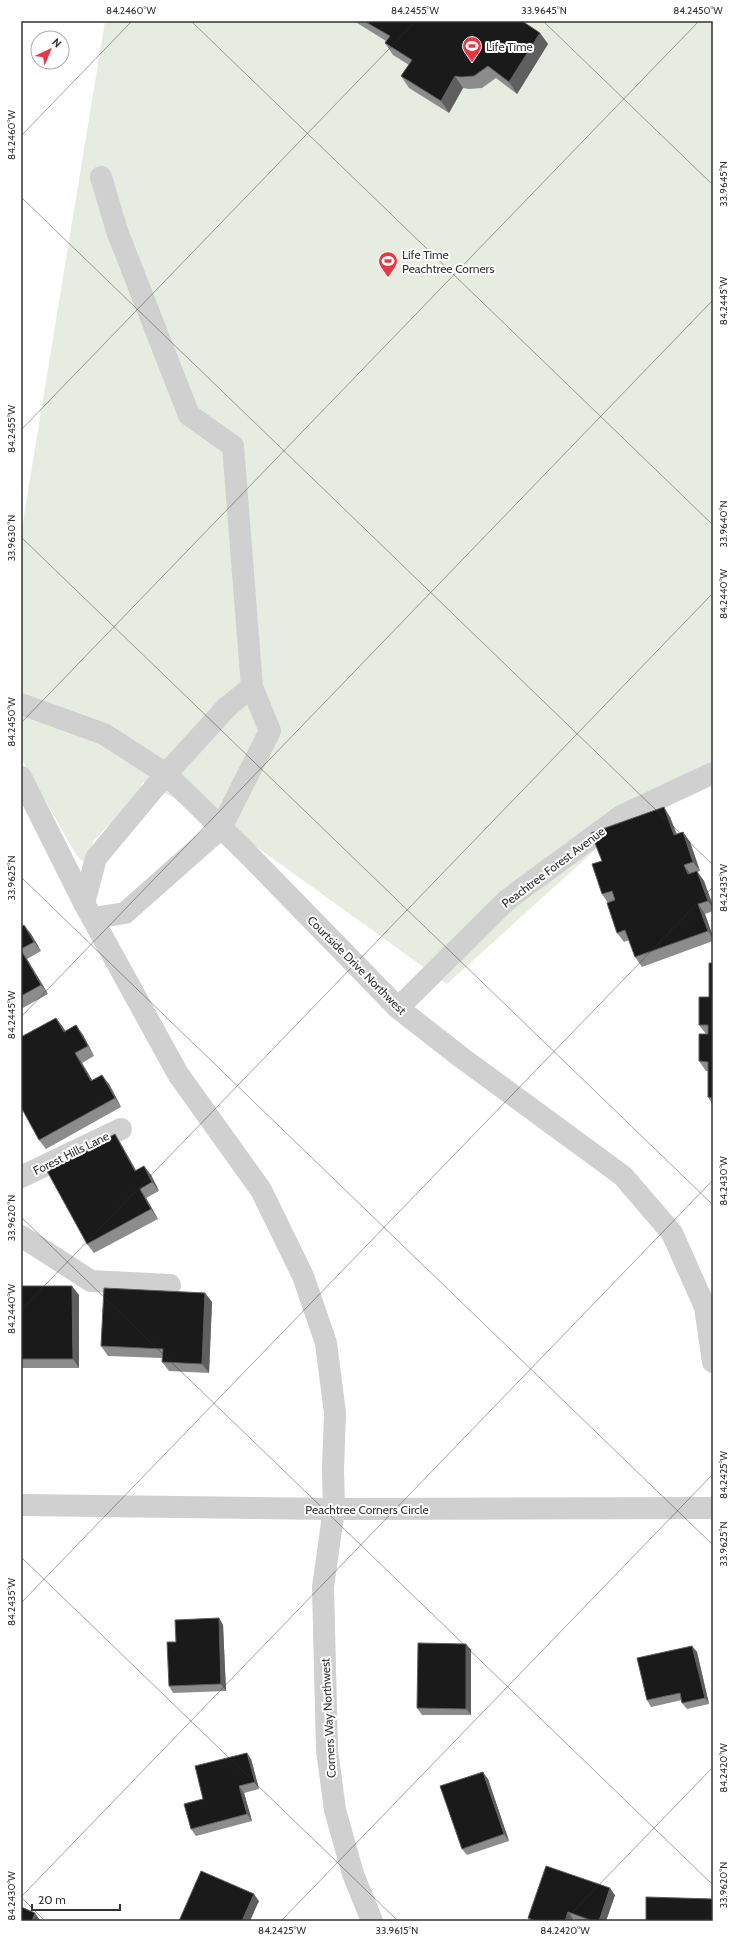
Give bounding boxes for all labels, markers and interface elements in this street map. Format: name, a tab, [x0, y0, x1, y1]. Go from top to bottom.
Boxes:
text: 84.2460°W	[106, 4, 156, 17]
text: 84.2455°W	[391, 4, 440, 17]
text: 33.9645°N	[521, 4, 567, 17]
text: 84.2450°W	[673, 4, 723, 17]
north arrow	[30, 30, 70, 70]
text: N	[49, 35, 65, 51]
sports icon: Life Time	[461, 35, 483, 63]
place label: Life Time	[486, 39, 533, 54]
text: 84.2460°W	[5, 110, 18, 160]
text: 33.9645°N	[717, 161, 730, 207]
place label: Life Time Peachtree Corners	[402, 247, 494, 276]
sports icon: Life Time Peachtree Corners	[377, 250, 399, 278]
text: 84.2445°W	[717, 276, 730, 325]
text: 84.2455°W	[5, 404, 18, 453]
text: 33.9640°N	[717, 501, 730, 547]
text: 33.9630°N	[5, 515, 18, 561]
text: 84.2440°W	[717, 568, 730, 619]
text: 84.2450°W	[5, 697, 18, 747]
street label: Peachtree Forest Avenue	[499, 823, 607, 911]
text: 33.9625°N	[5, 856, 18, 900]
text: 84.2435°W	[717, 863, 730, 912]
street label: Courtside Drive Northwest	[304, 912, 410, 1018]
text: 84.2445°W	[5, 990, 18, 1039]
street label: Forest Hills Lane	[31, 1128, 111, 1178]
text: 84.2430°W	[717, 1156, 730, 1206]
text: 33.9620°N	[5, 1195, 18, 1241]
text: 84.2440°W	[5, 1283, 18, 1334]
text: 84.2425°W	[717, 1451, 730, 1499]
street label: Peachtree Corners Circle	[305, 1502, 429, 1517]
text: 33.9625°N	[717, 1522, 730, 1566]
text: 84.2435°W	[5, 1577, 18, 1626]
street label: Corners Way Northwest	[317, 1658, 339, 1778]
text: 84.2420°W	[717, 1743, 730, 1793]
text: 33.9620°N	[717, 1862, 730, 1908]
text: 84.2430°W	[5, 1871, 18, 1921]
scale bar	[32, 1886, 120, 1912]
text: 20 m	[38, 1892, 66, 1907]
text: 84.2425°W	[258, 1924, 306, 1937]
text: 33.9615°N	[376, 1924, 418, 1937]
text: 84.2420°W	[540, 1924, 590, 1937]

